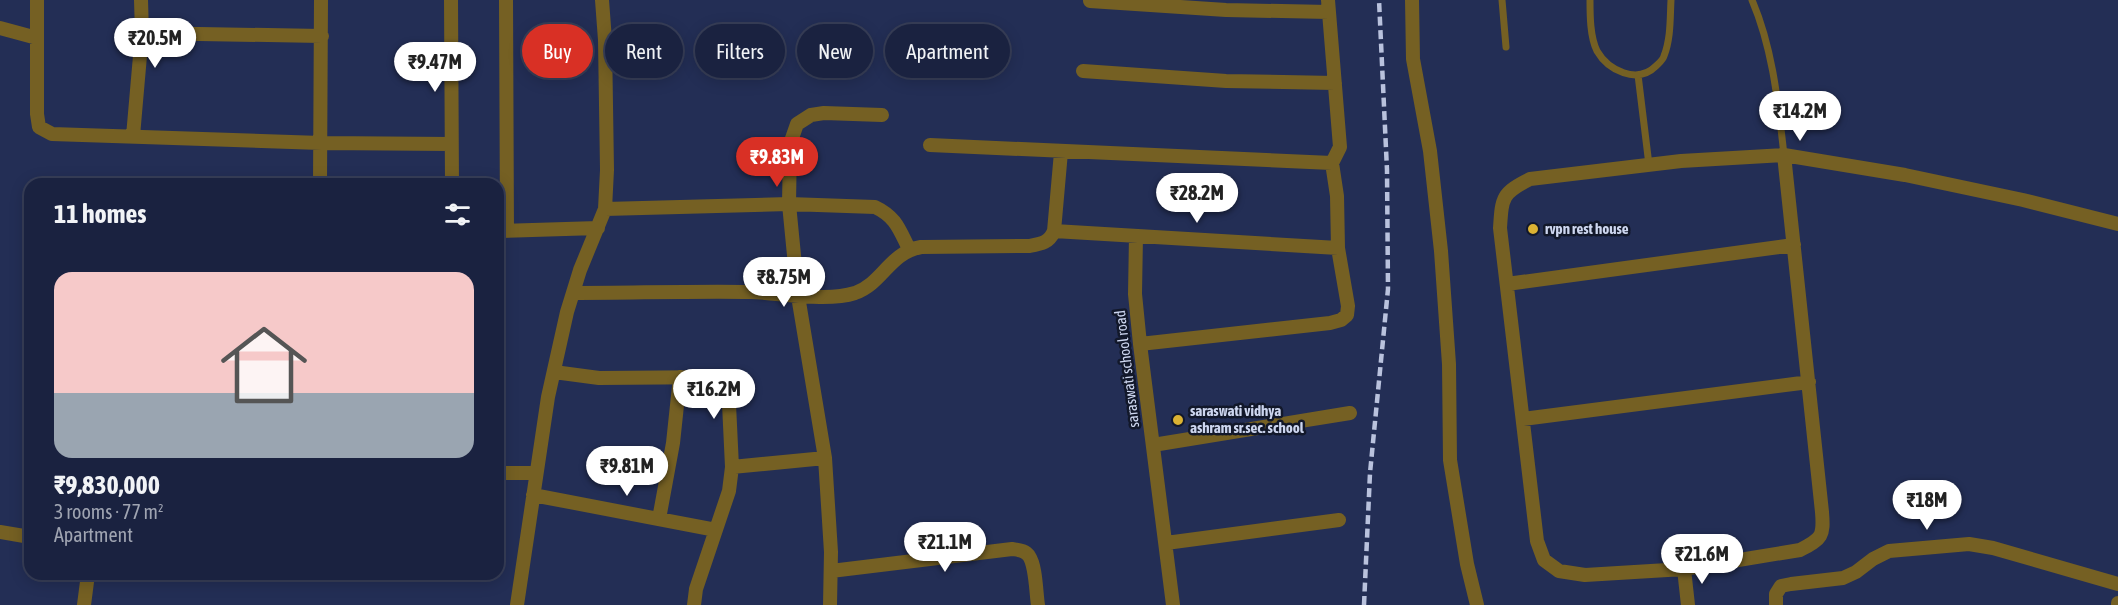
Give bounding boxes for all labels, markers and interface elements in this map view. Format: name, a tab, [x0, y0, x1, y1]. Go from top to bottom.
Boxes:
pin: ₹20.5M	[106, 18, 204, 69]
chip: Buy	[522, 24, 593, 78]
chip: Rent	[605, 24, 683, 78]
chip: Filters	[695, 24, 785, 78]
chip: New	[797, 24, 873, 78]
chip: Apartment	[885, 24, 1010, 78]
text: ₹20.5M	[128, 26, 182, 49]
pin: ₹9.47M	[386, 42, 484, 93]
text: ₹9.47M	[408, 50, 462, 73]
pin: ₹14.2M	[1751, 91, 1849, 142]
text: ₹14.2M	[1773, 99, 1827, 122]
pin: ₹9.83M	[728, 137, 826, 188]
text: ₹9.83M	[750, 145, 804, 168]
pin: ₹28.2M	[1148, 173, 1246, 224]
text: ₹28.2M	[1170, 181, 1224, 204]
icon: filters	[441, 198, 474, 231]
text: 11 homes	[54, 199, 147, 229]
place label: rvpn rest house	[1545, 220, 1629, 237]
marker: rvpn rest house	[1526, 222, 1540, 236]
pin: ₹8.75M	[735, 257, 833, 308]
text: ₹8.75M	[757, 265, 811, 288]
street label: saraswati school road	[1111, 309, 1142, 429]
icon: home	[210, 311, 318, 419]
pin: ₹16.2M	[665, 369, 763, 420]
text: ₹16.2M	[687, 377, 741, 400]
place label: saraswati vidhya ashram sr.sec. school	[1190, 402, 1305, 436]
marker: saraswati vidhya ashram sr.sec. school	[1171, 413, 1185, 427]
pin: ₹9.81M	[578, 446, 676, 497]
text: ₹9.81M	[600, 454, 654, 477]
text: ₹9,830,000	[54, 470, 160, 500]
pin: ₹18M	[1891, 480, 1963, 531]
text: ₹18M	[1907, 488, 1947, 511]
text: 3 rooms · 77 m²	[54, 500, 164, 523]
pin: ₹21.1M	[896, 522, 994, 573]
text: Apartment	[54, 523, 133, 546]
text: ₹21.1M	[918, 530, 972, 553]
pin: ₹21.6M	[1653, 534, 1751, 585]
text: ₹21.6M	[1675, 542, 1729, 565]

